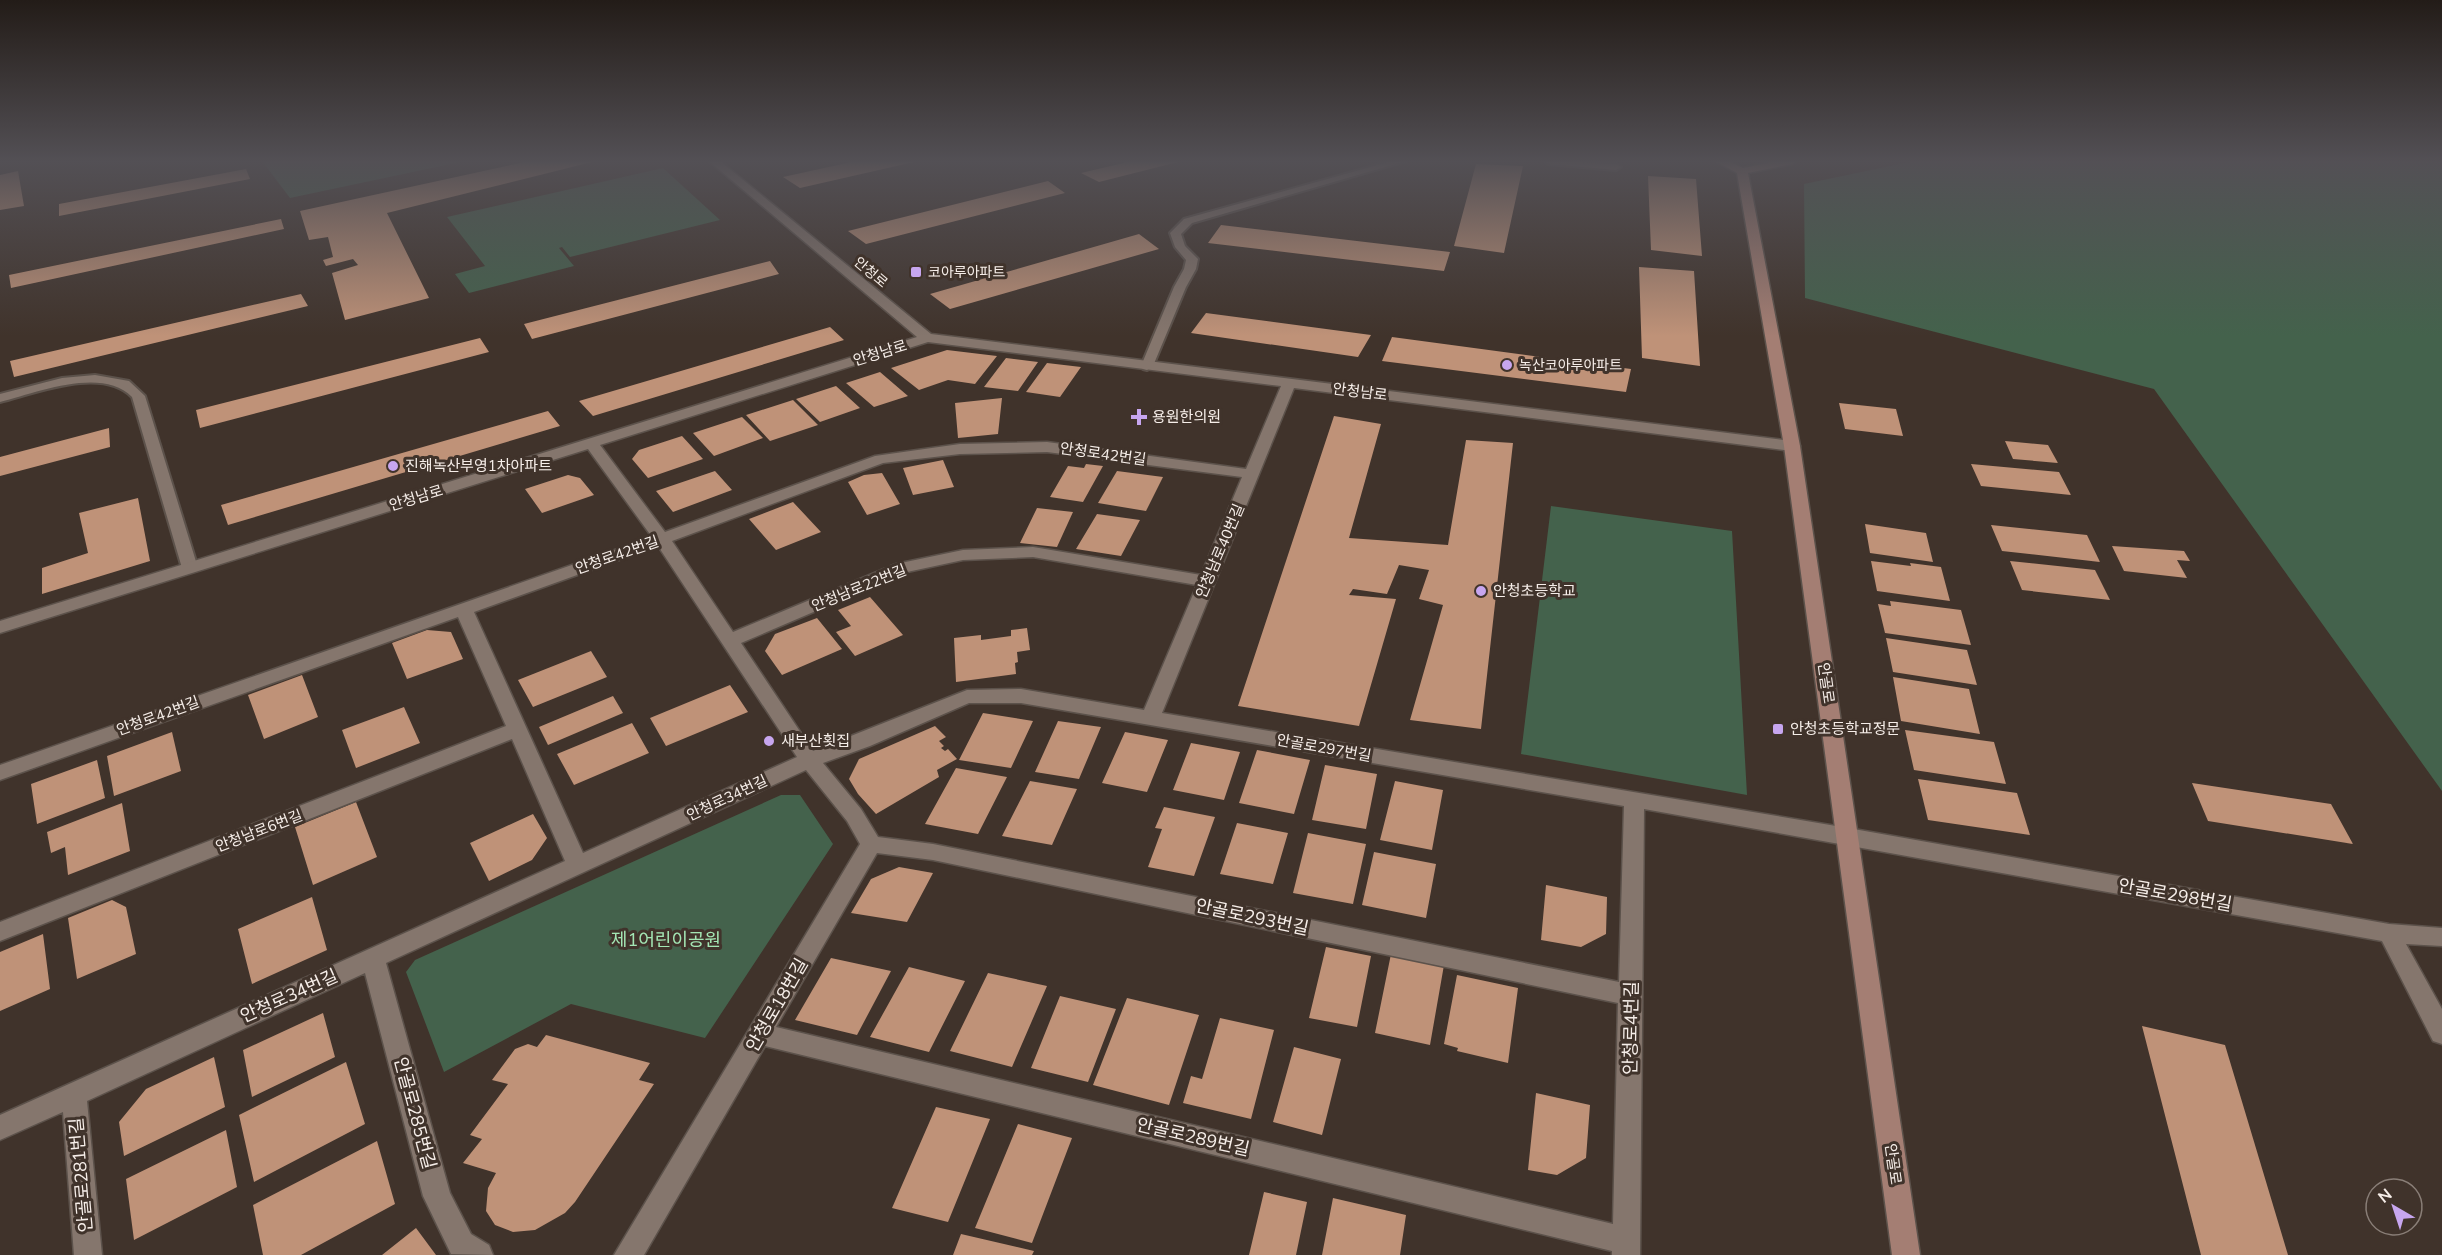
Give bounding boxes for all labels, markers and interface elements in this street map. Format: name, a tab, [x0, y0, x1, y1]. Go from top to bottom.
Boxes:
street label: 안청로	[850, 253, 892, 292]
place label: 코아루아파트	[928, 263, 1005, 282]
marker: 코아루아파트	[909, 265, 923, 279]
street label: 안청남로	[851, 335, 909, 371]
place label: 녹산코아루아파트	[1519, 356, 1622, 375]
marker: 녹산코아루아파트	[1500, 358, 1514, 372]
street label: 안청남로	[1331, 379, 1389, 405]
place label: 용원한의원	[1152, 407, 1221, 427]
marker: 용원한의원	[1130, 408, 1148, 426]
street label: 안청로42번길	[1059, 438, 1147, 470]
place label: 진해녹산부영1차아파트	[405, 456, 552, 476]
marker: 진해녹산부영1차아파트	[386, 459, 400, 473]
street label: 안청남로	[387, 480, 445, 516]
street label: 안청남로40번길	[1191, 501, 1249, 601]
street label: 안청로42번길	[573, 531, 661, 579]
street label: 안청남로22번길	[809, 560, 909, 616]
place label: 안청초등학교	[1493, 581, 1576, 601]
marker: 안청초등학교	[1474, 584, 1488, 598]
street label: 안골로	[1813, 661, 1839, 705]
street label: 안청로42번길	[114, 692, 202, 740]
place label: 안청초등학교정문	[1790, 719, 1900, 739]
marker: 안청초등학교정문	[1771, 722, 1785, 736]
street label: 안골로297번길	[1275, 730, 1373, 766]
place label: 새부산횟집	[781, 731, 850, 751]
marker: 새부산횟집	[762, 734, 776, 748]
street label: 안청로34번길	[683, 771, 771, 825]
street label: 안청남로6번길	[213, 805, 305, 857]
street label: 안골로298번길	[2116, 873, 2234, 917]
street label: 안골로293번길	[1193, 893, 1311, 941]
park label: 제1어린이공원	[611, 928, 721, 952]
street label: 안청로18번길	[741, 954, 813, 1056]
street label: 안청로34번길	[236, 964, 342, 1028]
street label: 안청로4번길	[1618, 981, 1644, 1075]
street label: 안골로285번길	[389, 1054, 441, 1172]
street label: 안골로289번길	[1134, 1112, 1252, 1162]
street label: 안골로281번길	[64, 1117, 98, 1233]
street label: 안골로	[1880, 1142, 1906, 1186]
north arrow	[2364, 1177, 2424, 1237]
text: N	[2374, 1184, 2397, 1208]

